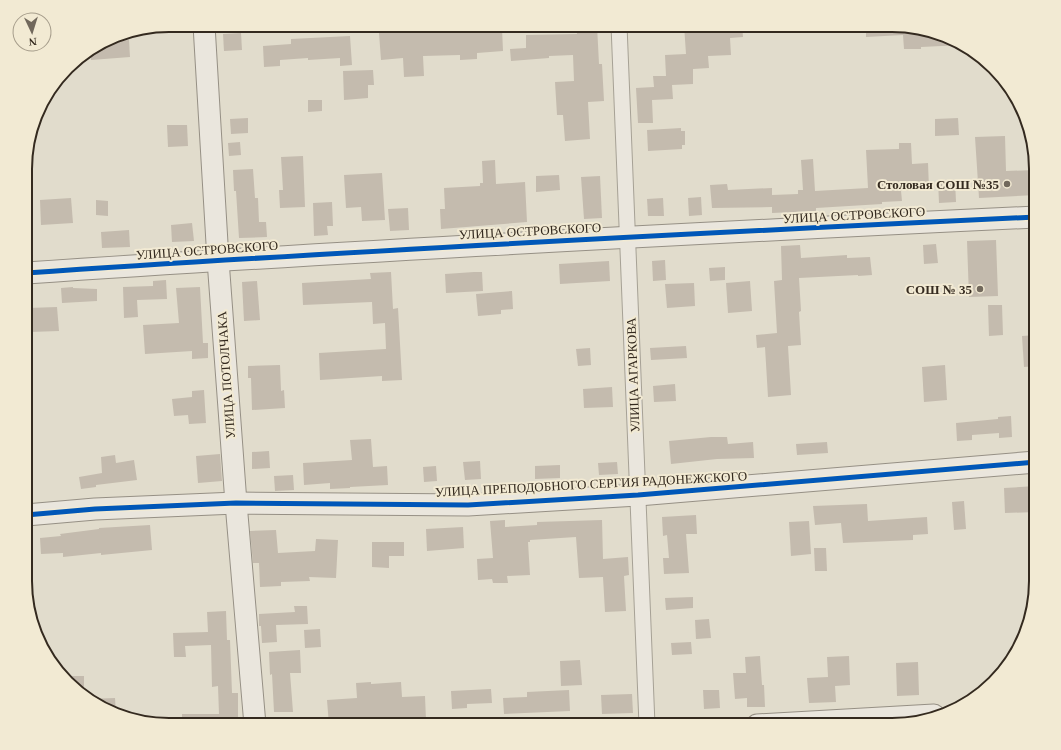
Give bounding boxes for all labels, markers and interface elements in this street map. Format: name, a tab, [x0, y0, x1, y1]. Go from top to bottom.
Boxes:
north arrow	[12, 12, 52, 52]
text: N	[28, 36, 37, 48]
place label: Столовая СОШ №35	[877, 177, 999, 192]
marker: Столовая СОШ №35	[1002, 179, 1012, 189]
street label: УЛИЦА ОСТРОВСКОГО	[782, 204, 926, 226]
street label: УЛИЦА ОСТРОВСКОГО	[458, 220, 602, 242]
street label: УЛИЦА ОСТРОВСКОГО	[135, 238, 279, 262]
place label: СОШ № 35	[906, 282, 972, 297]
marker: СОШ № 35	[975, 284, 985, 294]
street label: УЛИЦА ПОТОЛЧАКА	[214, 310, 238, 439]
street label: УЛИЦА АГАРКОВА	[623, 317, 643, 433]
street label: УЛИЦА ПРЕПОДОБНОГО СЕРГИЯ РАДОНЕЖСКОГО	[435, 468, 747, 500]

